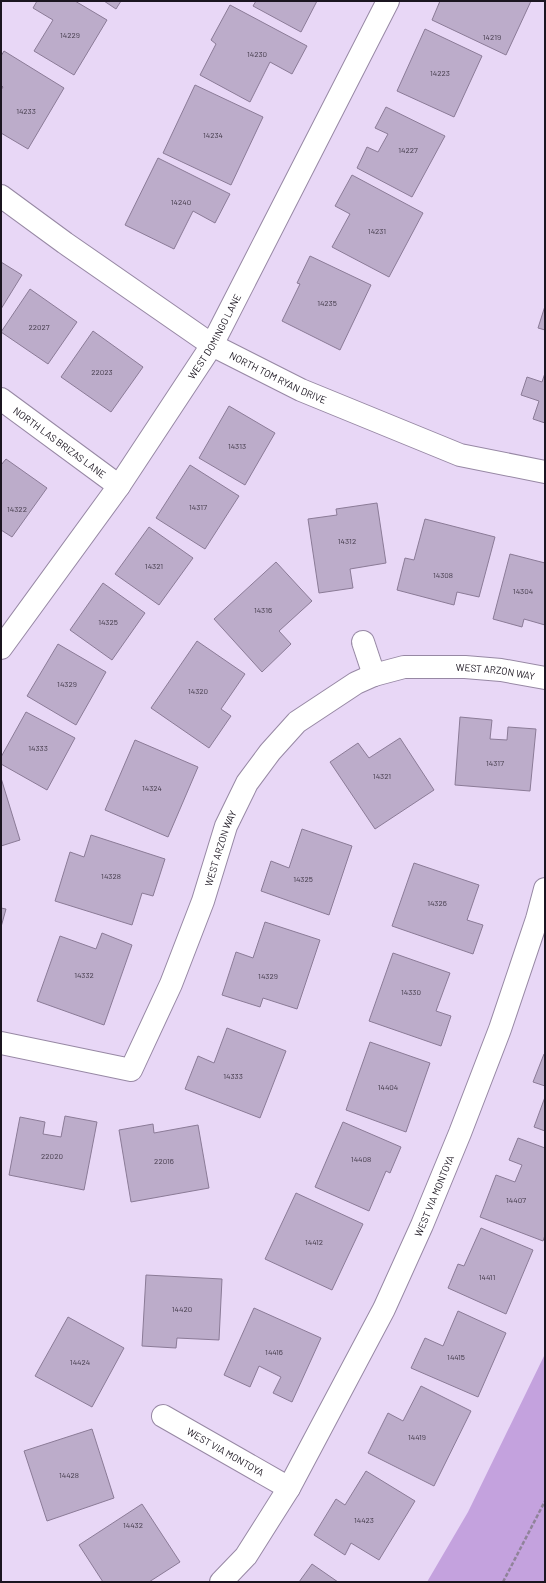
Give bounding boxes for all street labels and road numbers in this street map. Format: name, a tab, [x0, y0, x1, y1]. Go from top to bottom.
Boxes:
street label: WEST DOMINGO LANE	[185, 292, 243, 381]
street label: NORTH TOM RYAN DRIVE	[228, 349, 328, 406]
street label: NORTH LAS BRIZAS LANE	[11, 404, 108, 480]
street label: WEST ARZON WAY	[456, 661, 536, 682]
street label: WEST ARZON WAY	[202, 808, 239, 888]
street label: WEST VIA MONTOYA	[412, 1153, 456, 1238]
street label: WEST VIA MONTOYA	[185, 1425, 266, 1479]

